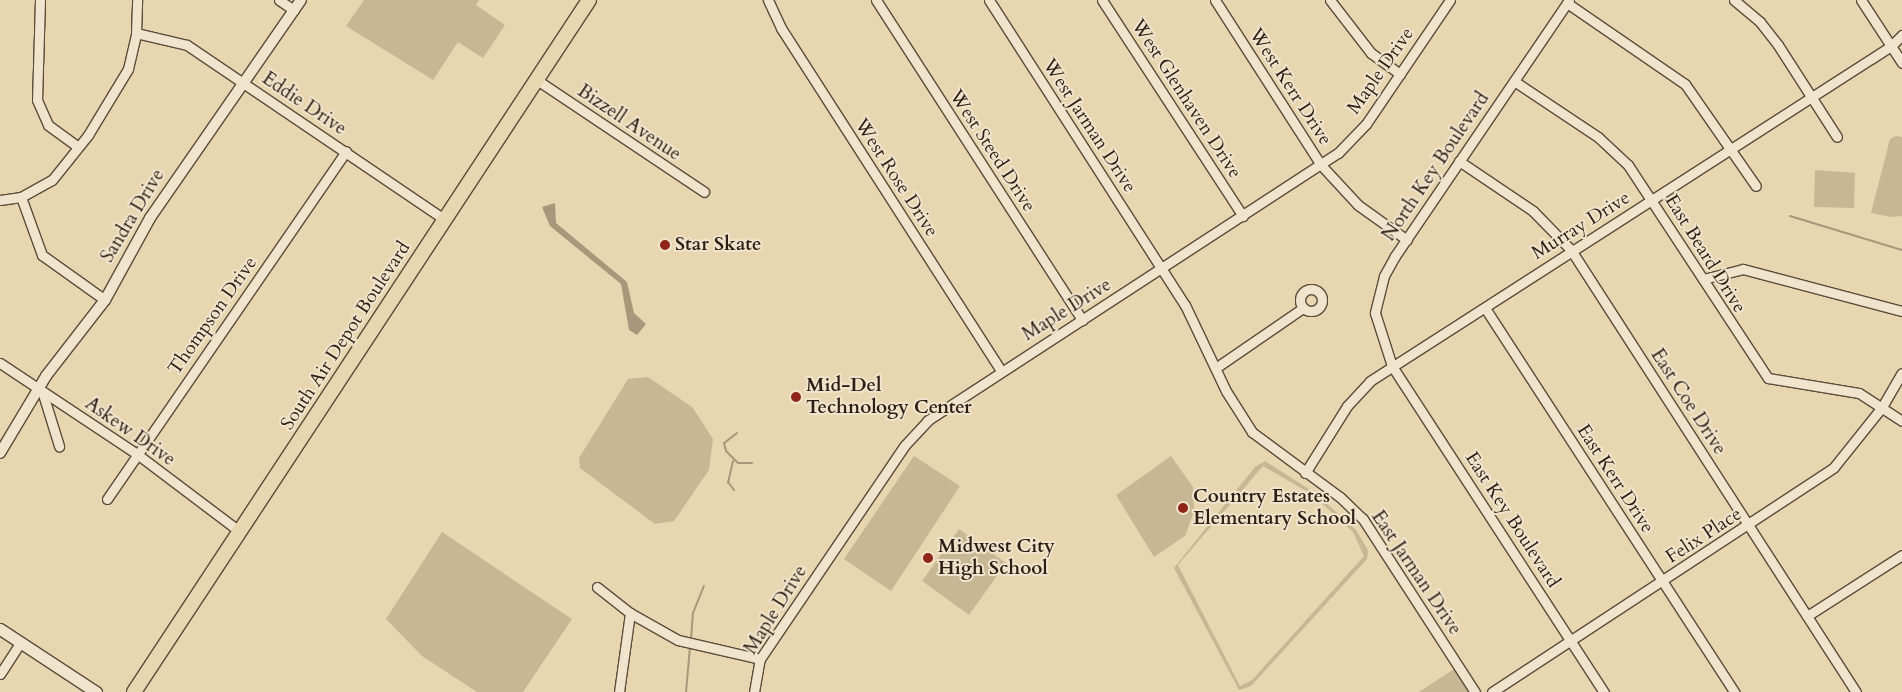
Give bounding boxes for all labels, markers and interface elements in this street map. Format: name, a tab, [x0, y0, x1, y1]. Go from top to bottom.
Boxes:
street label: West Glenhaven Drive	[1126, 15, 1246, 183]
street label: Maple Drive	[1343, 23, 1419, 119]
street label: West Kerr Drive	[1244, 24, 1336, 150]
street label: West Jarman Drive	[1037, 55, 1141, 197]
street label: Eddie Drive	[257, 67, 351, 141]
street label: Bizzell Avenue	[573, 80, 685, 166]
street label: West Steed Drive	[944, 86, 1040, 216]
street label: North Key Boulevard	[1378, 88, 1494, 246]
street label: West Rose Drive	[849, 115, 943, 241]
street label: Sandra Drive	[96, 165, 170, 267]
street label: Murray Drive	[1528, 187, 1634, 265]
street label: East Beard Drive	[1659, 191, 1751, 317]
place label: Star Skate	[675, 234, 761, 256]
street label: South Air Depot Boulevard	[276, 237, 416, 435]
marker: Star Skate	[659, 239, 671, 251]
street label: Thompson Drive	[164, 252, 262, 380]
street label: Maple Drive	[1018, 274, 1116, 346]
street label: East Coe Drive	[1645, 345, 1731, 459]
place label: Mid-Del Technology Center	[806, 375, 972, 419]
marker: Mid-Del Technology Center	[790, 391, 802, 403]
street label: Askew Drive	[80, 393, 180, 471]
street label: East Kerr Drive	[1571, 420, 1659, 538]
street label: East Key Boulevard	[1460, 448, 1564, 592]
place label: Country Estates Elementary School	[1193, 486, 1356, 530]
marker: Country Estates Elementary School	[1177, 502, 1189, 514]
street label: Felix Place	[1662, 503, 1746, 569]
street label: East Jarman Drive	[1366, 506, 1466, 640]
place label: Midwest City High School	[938, 536, 1055, 580]
marker: Midwest City High School	[922, 552, 934, 564]
street label: Maple Drive	[740, 561, 812, 659]

